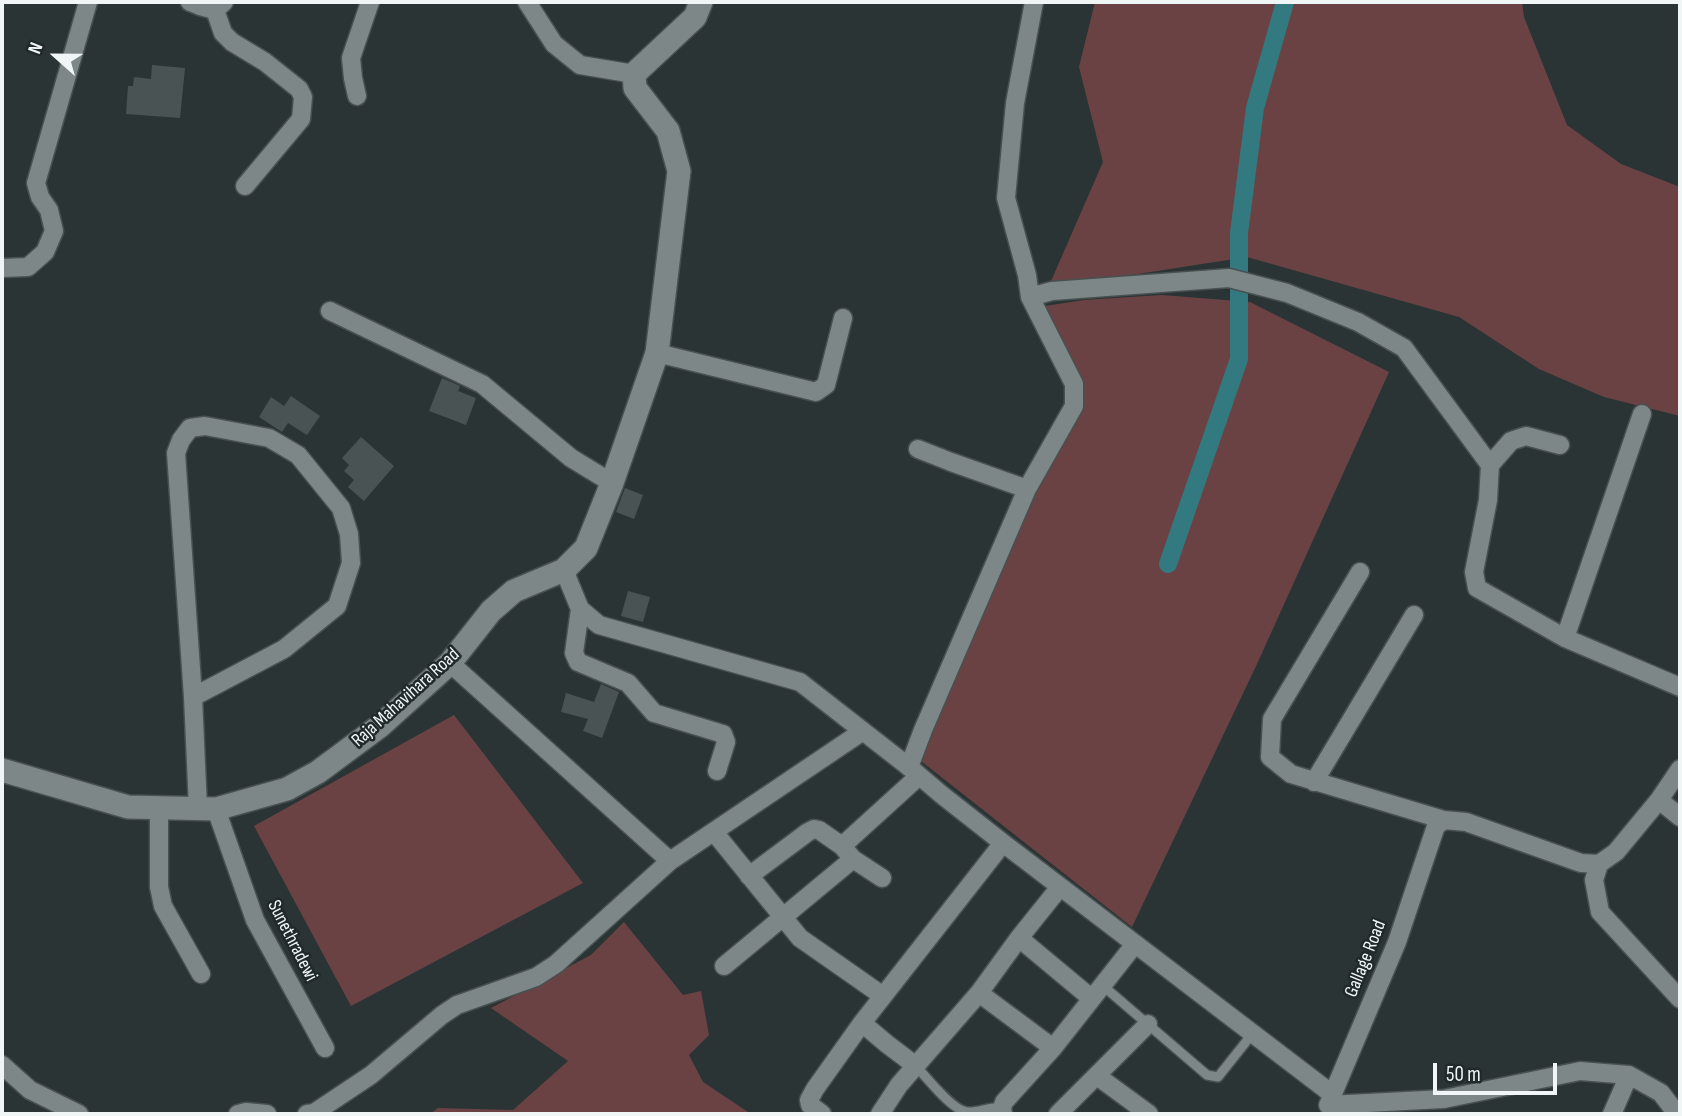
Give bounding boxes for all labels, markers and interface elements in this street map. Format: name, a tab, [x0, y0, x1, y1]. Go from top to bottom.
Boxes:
north arrow	[21, 21, 91, 91]
text: N	[23, 39, 48, 57]
street label: Raja Mahavihara Road	[347, 644, 465, 752]
street label: Sunethradewi	[262, 897, 322, 985]
street label: Gallage Road	[1340, 917, 1392, 1001]
scale bar	[1437, 1050, 1561, 1094]
text: 50 m	[1446, 1062, 1481, 1087]

